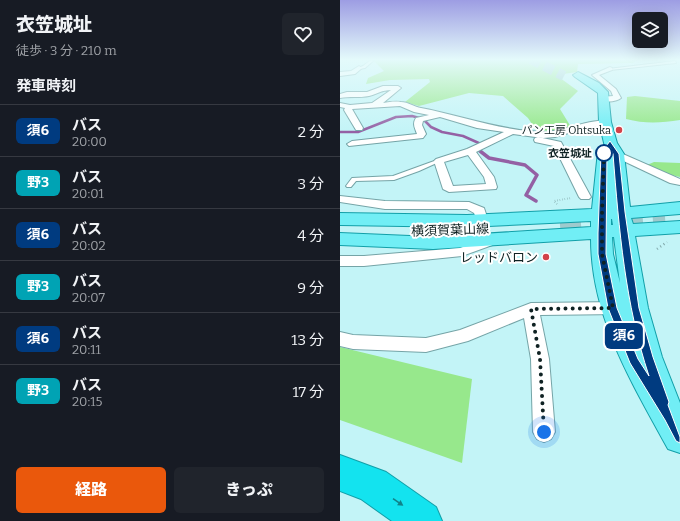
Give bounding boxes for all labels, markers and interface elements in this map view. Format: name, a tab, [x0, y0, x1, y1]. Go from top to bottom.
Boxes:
map controls	[632, 12, 668, 48]
button: layers	[632, 12, 668, 48]
text: 衣笠城址	[16, 13, 92, 36]
button: heart	[282, 13, 324, 55]
text: 徒歩 · 3 分 · 210 m	[16, 43, 117, 58]
text: 発車時刻	[16, 77, 76, 95]
text: バス	[72, 116, 102, 134]
text: 須6	[27, 122, 49, 139]
text: 2 分	[298, 123, 324, 141]
place label: パン工房 Ohtsuka	[521, 124, 611, 137]
marker: パン工房 Ohtsuka	[614, 125, 624, 135]
text: 20:00	[72, 134, 107, 149]
marker: 衣笠城址	[595, 144, 613, 162]
place label: 衣笠城址	[548, 147, 592, 160]
text: バス	[72, 168, 102, 186]
text: 野3	[27, 174, 49, 191]
text: 3 分	[297, 175, 324, 193]
text: 20:01	[72, 186, 104, 201]
text: バス	[72, 220, 102, 238]
street label: 横須賀葉山線	[411, 221, 489, 239]
text: 須6	[27, 226, 49, 243]
text: 4 分	[297, 227, 324, 245]
text: 20:02	[72, 238, 106, 253]
place label: レッドバロン	[460, 250, 538, 265]
marker: レッドバロン	[541, 252, 551, 262]
text: バス	[72, 272, 102, 290]
text: 野3	[27, 278, 49, 295]
text: 9 分	[297, 279, 324, 297]
text: 20:07	[72, 290, 105, 305]
line badge: 須6	[606, 323, 642, 349]
text: バス	[72, 324, 102, 342]
text: 須6	[613, 327, 635, 344]
text: 須6	[27, 330, 49, 347]
text: 13 分	[291, 331, 324, 349]
text: 20:11	[72, 342, 101, 357]
text: バス	[72, 376, 102, 394]
text: 野3	[27, 382, 49, 399]
text: 17 分	[293, 383, 324, 401]
text: 20:15	[72, 394, 102, 409]
your location	[534, 422, 554, 442]
button: 経路	[16, 467, 166, 513]
button: きっぷ	[174, 467, 324, 513]
one-way arrow	[392, 499, 404, 506]

